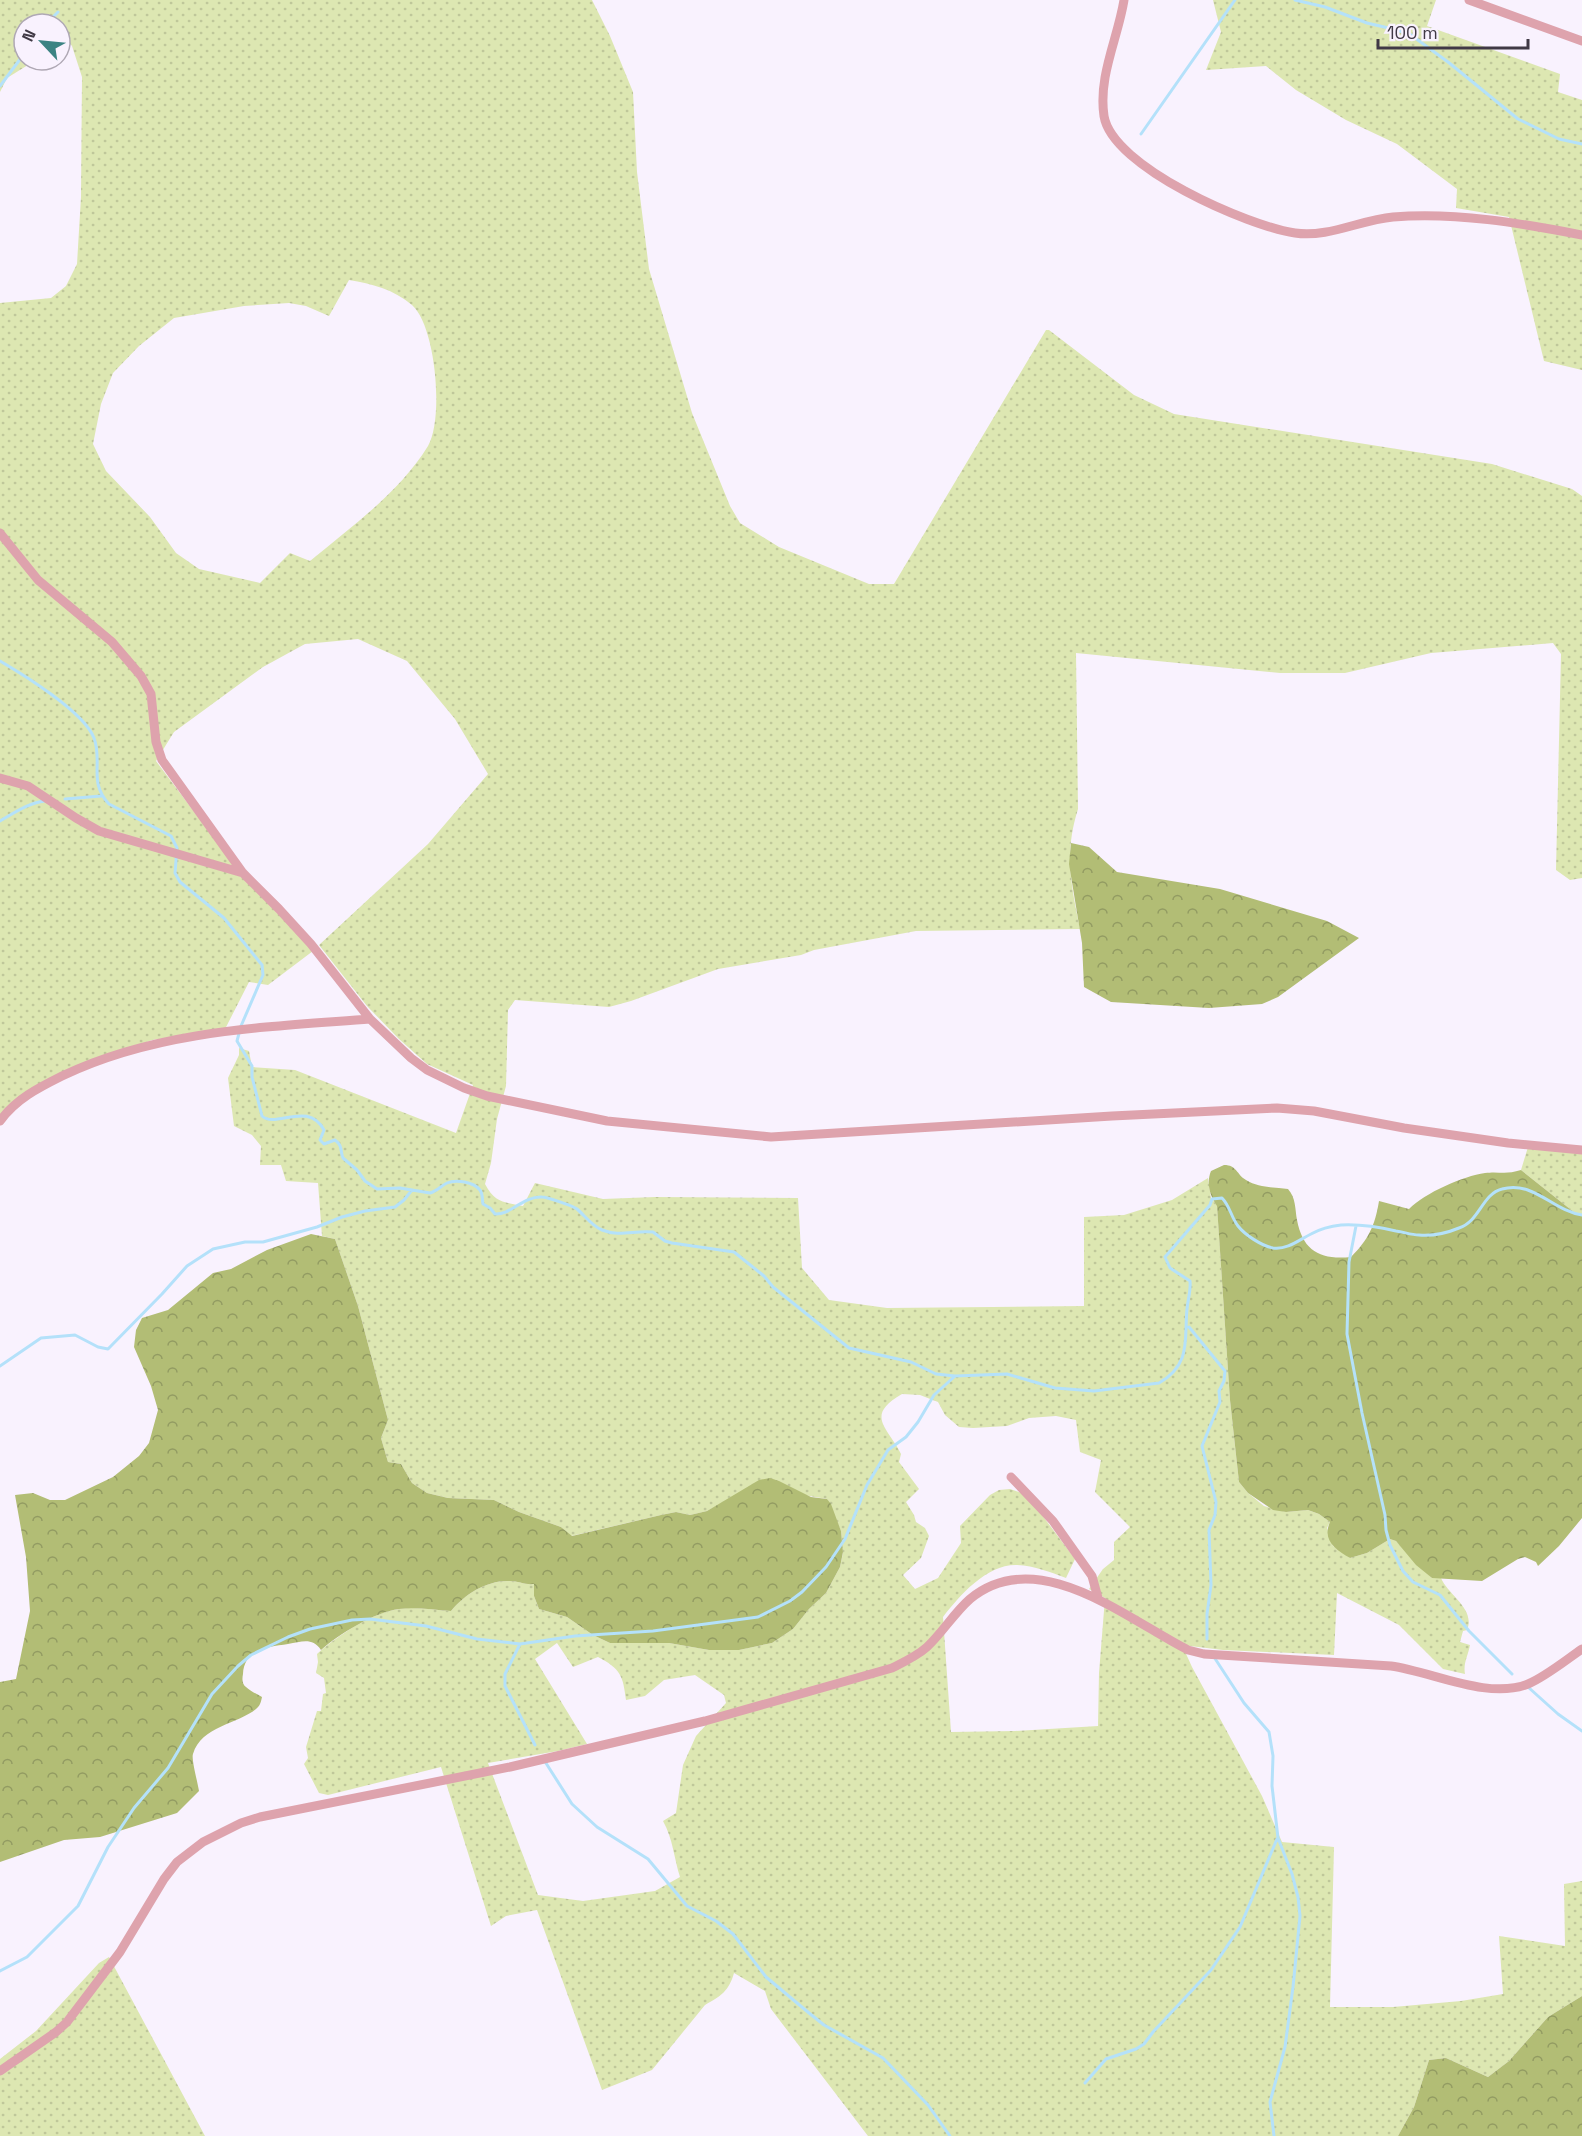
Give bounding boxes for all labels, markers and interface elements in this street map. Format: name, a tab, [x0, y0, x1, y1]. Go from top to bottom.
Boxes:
north arrow	[12, 12, 72, 72]
scale bar	[1378, 12, 1528, 50]
text: 100 m	[1387, 21, 1438, 44]
text: N	[17, 26, 41, 45]

